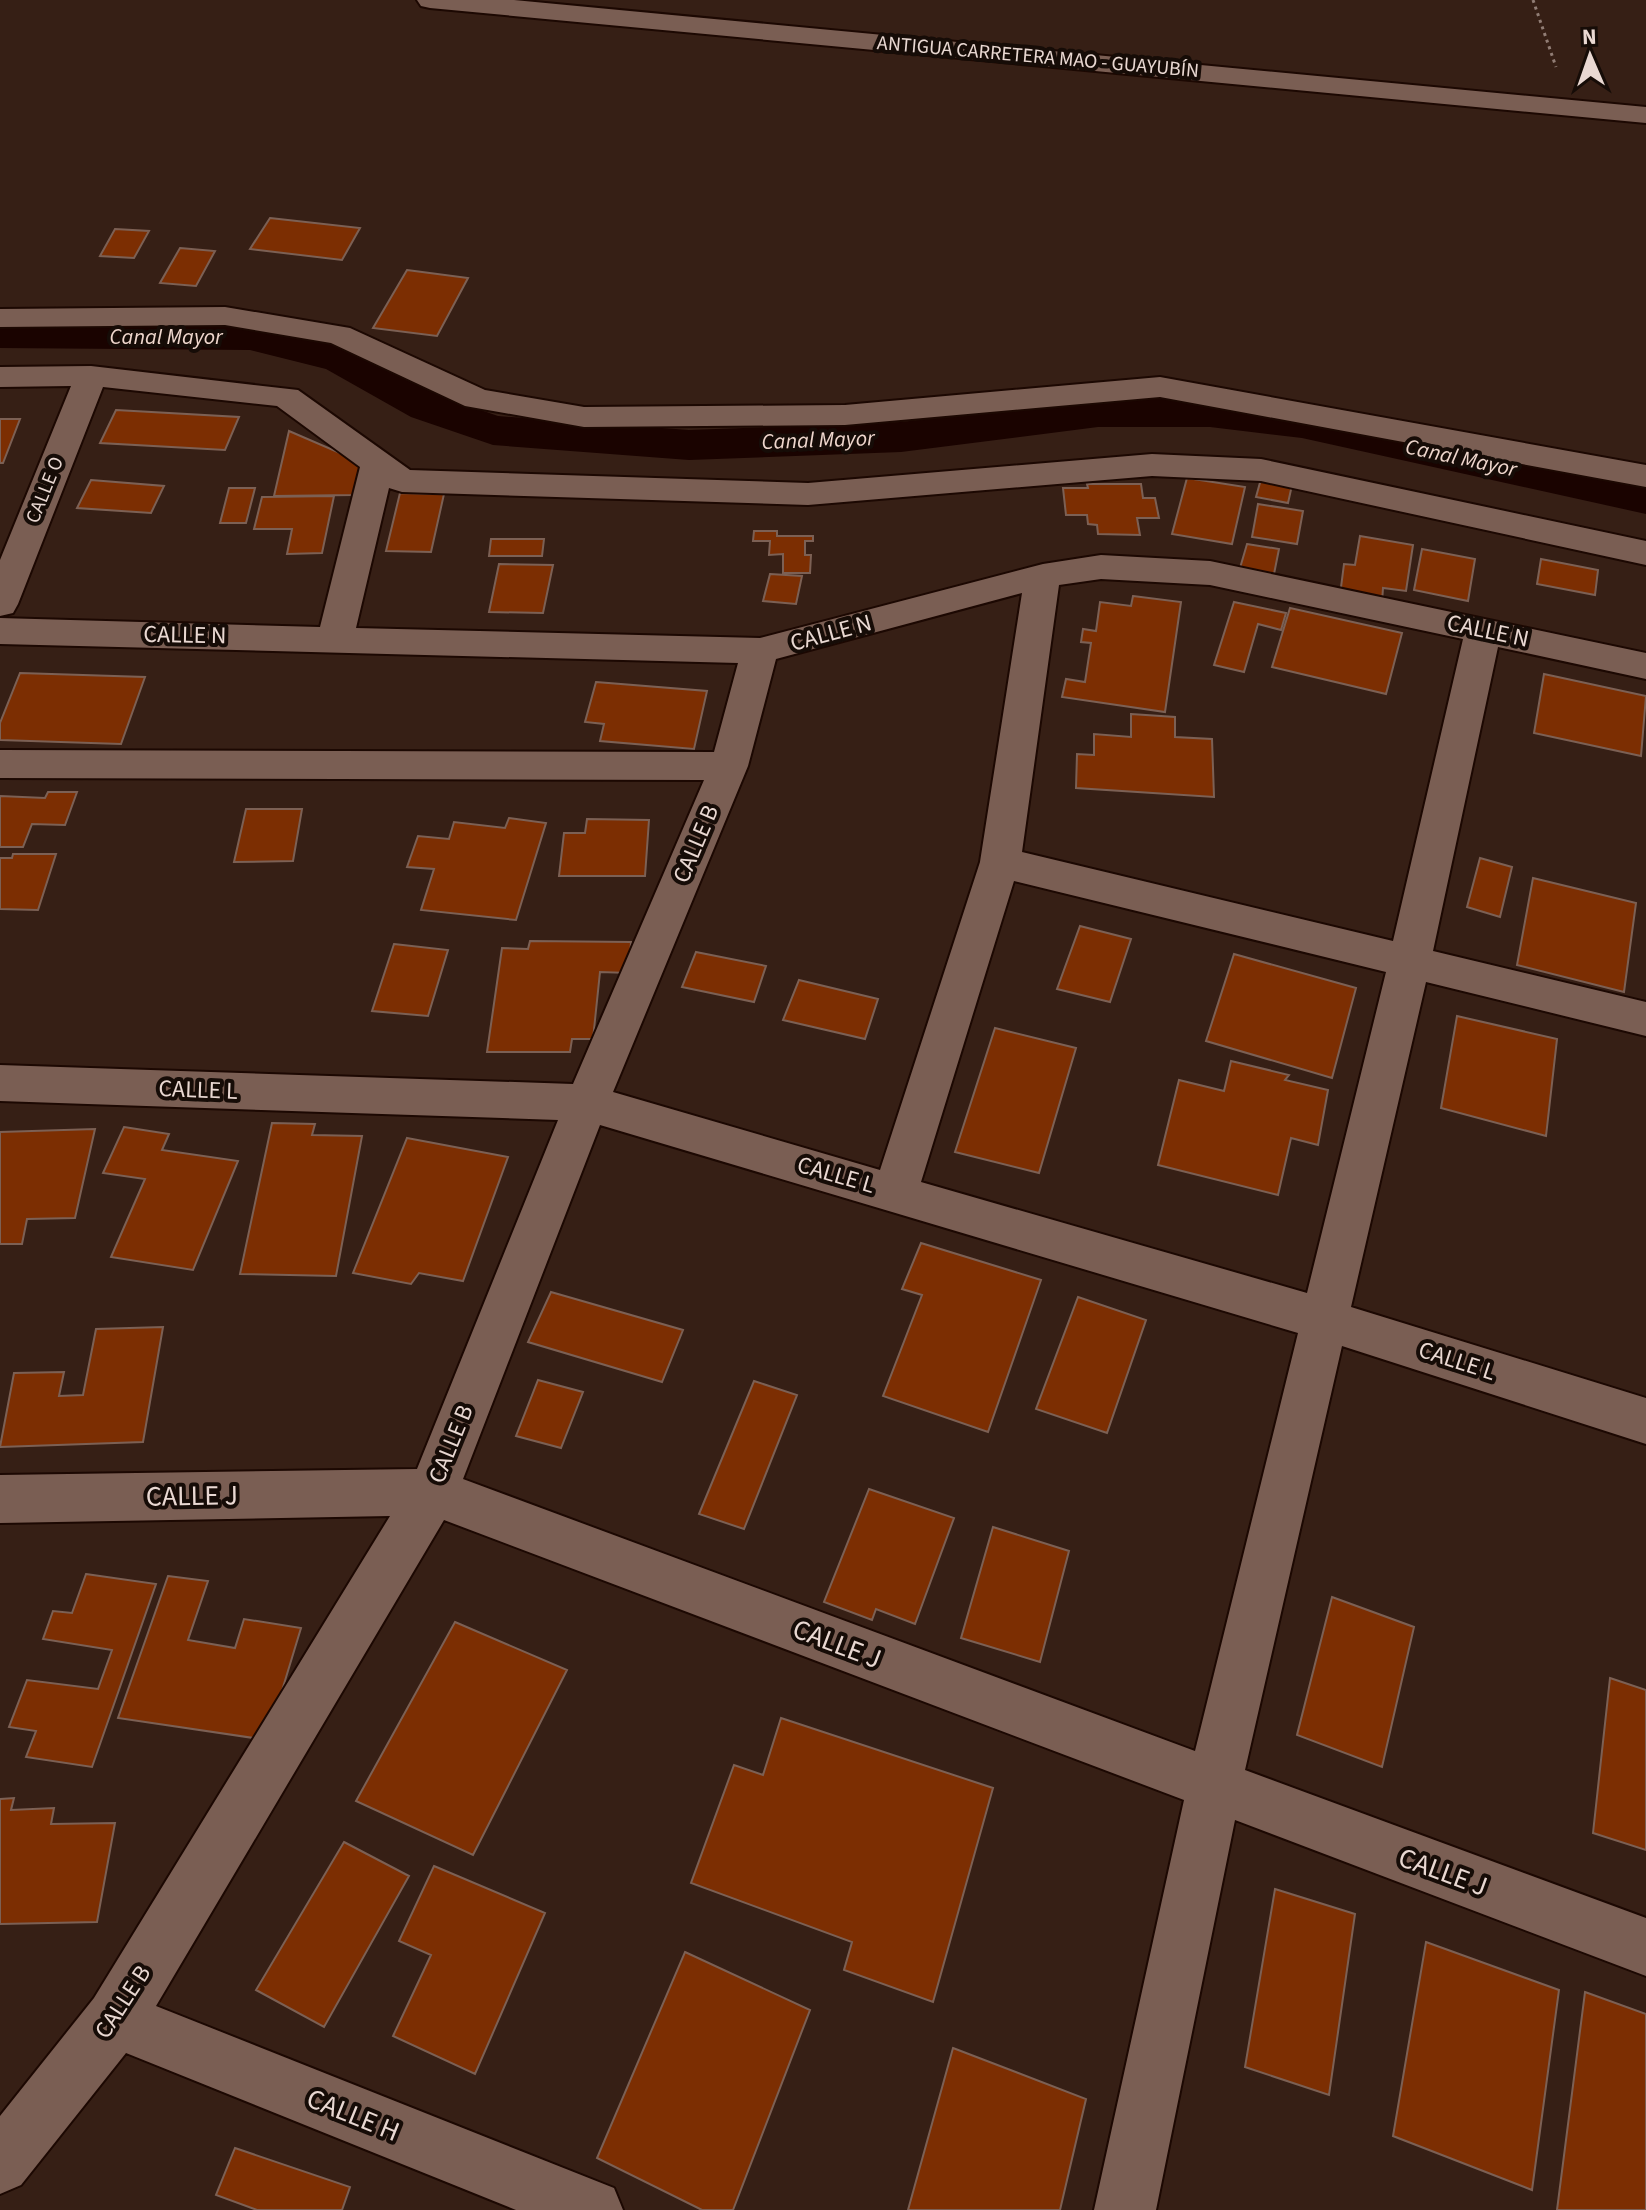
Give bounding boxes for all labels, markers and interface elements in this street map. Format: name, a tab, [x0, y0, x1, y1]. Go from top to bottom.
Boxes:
north arrow	[1550, 16, 1630, 96]
text: N	[1581, 21, 1597, 53]
street label: ANTIGUA CARRETERA MAO - GUAYUBÍN	[876, 29, 1200, 85]
water label: Canal Mayor	[110, 321, 224, 353]
water label: Canal Mayor	[761, 422, 876, 458]
water label: Canal Mayor	[1402, 431, 1521, 486]
street label: CALLE O	[19, 453, 71, 527]
street label: CALLE N	[786, 605, 876, 661]
street label: CALLE N	[1444, 605, 1532, 657]
street label: CALLE N	[143, 617, 227, 653]
street label: CALLE B	[664, 800, 728, 888]
street label: CALLE L	[158, 1071, 239, 1109]
street label: CALLE L	[793, 1147, 879, 1203]
street label: CALLE L	[1414, 1332, 1500, 1390]
street label: CALLE B	[419, 1400, 483, 1488]
street label: CALLE J	[146, 1475, 238, 1517]
street label: CALLE J	[787, 1609, 887, 1679]
street label: CALLE J	[1393, 1837, 1493, 1907]
street label: CALLE B	[86, 1958, 160, 2046]
street label: CALLE H	[301, 2078, 405, 2152]

